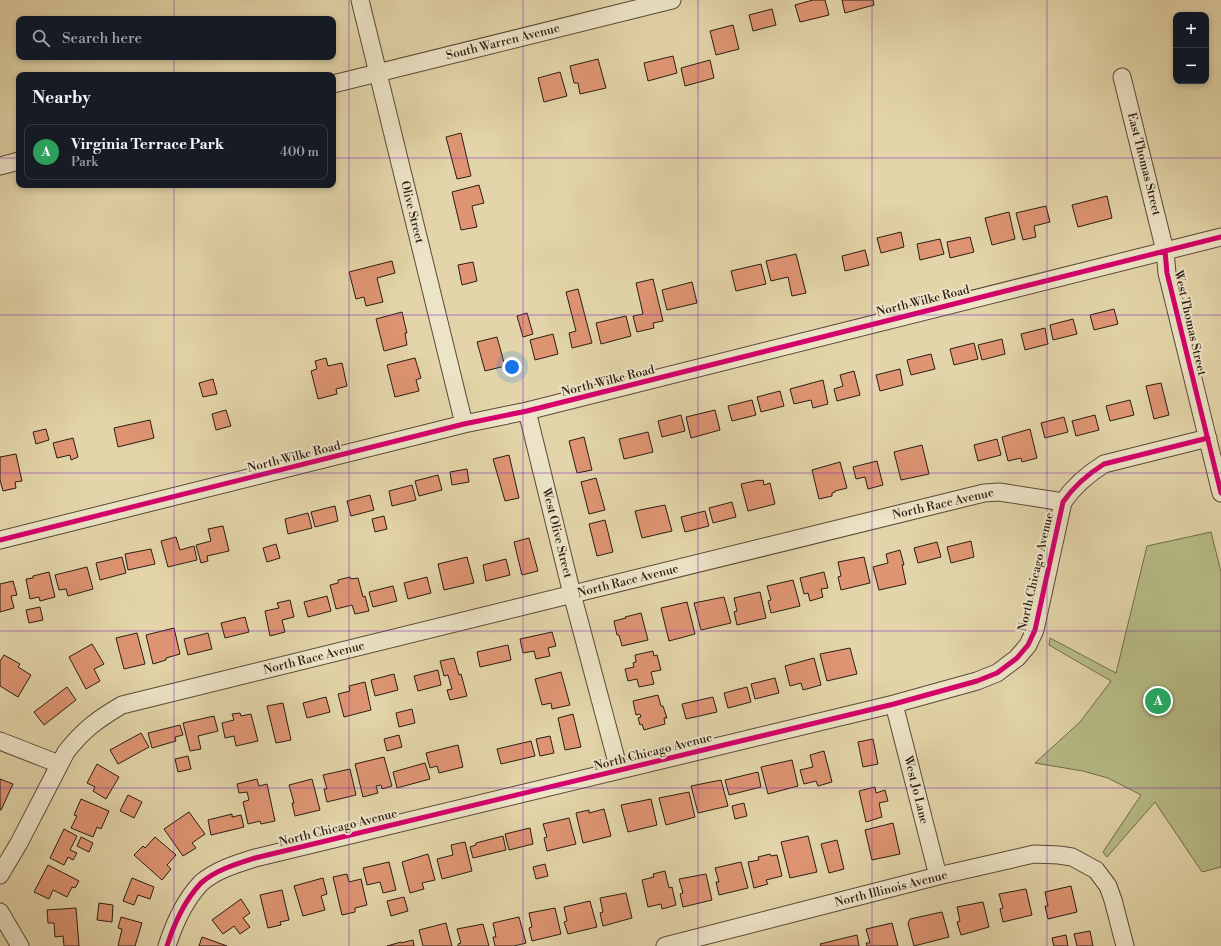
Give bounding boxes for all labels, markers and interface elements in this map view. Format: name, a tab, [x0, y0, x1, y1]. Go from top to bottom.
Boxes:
map controls	[1173, 12, 1209, 84]
button: +	[1173, 12, 1209, 48]
search box	[16, 16, 336, 60]
street label: South Warren Avenue	[445, 21, 561, 63]
icon: search	[30, 27, 52, 49]
text: Search here	[62, 29, 142, 48]
button: −	[1173, 48, 1209, 84]
text: Nearby	[32, 87, 91, 109]
street label: East Thomas Street	[1124, 111, 1164, 218]
text: Virginia Terrace Park	[71, 135, 224, 154]
text: A	[41, 144, 51, 160]
text: 400 m	[280, 144, 319, 160]
text: Park	[71, 154, 98, 170]
street label: Olive Street	[397, 179, 427, 245]
street label: West Thomas Street	[1170, 268, 1210, 378]
street label: North Wilke Road	[875, 282, 971, 320]
your location	[502, 357, 522, 377]
street label: North Wilke Road	[560, 362, 656, 400]
street label: North Wilke Road	[246, 438, 342, 476]
street label: North Race Avenue	[891, 485, 995, 523]
street label: West Olive Street	[538, 486, 576, 580]
street label: North Chicago Avenue	[1015, 511, 1057, 633]
street label: North Race Avenue	[576, 561, 680, 601]
street label: North Race Avenue	[262, 638, 366, 678]
pin: A	[1145, 686, 1171, 716]
street label: North Chicago Avenue	[592, 730, 714, 774]
street label: West Jo Lane	[900, 753, 932, 826]
street label: North Chicago Avenue	[277, 806, 399, 850]
street label: North Illinois Avenue	[833, 868, 949, 910]

